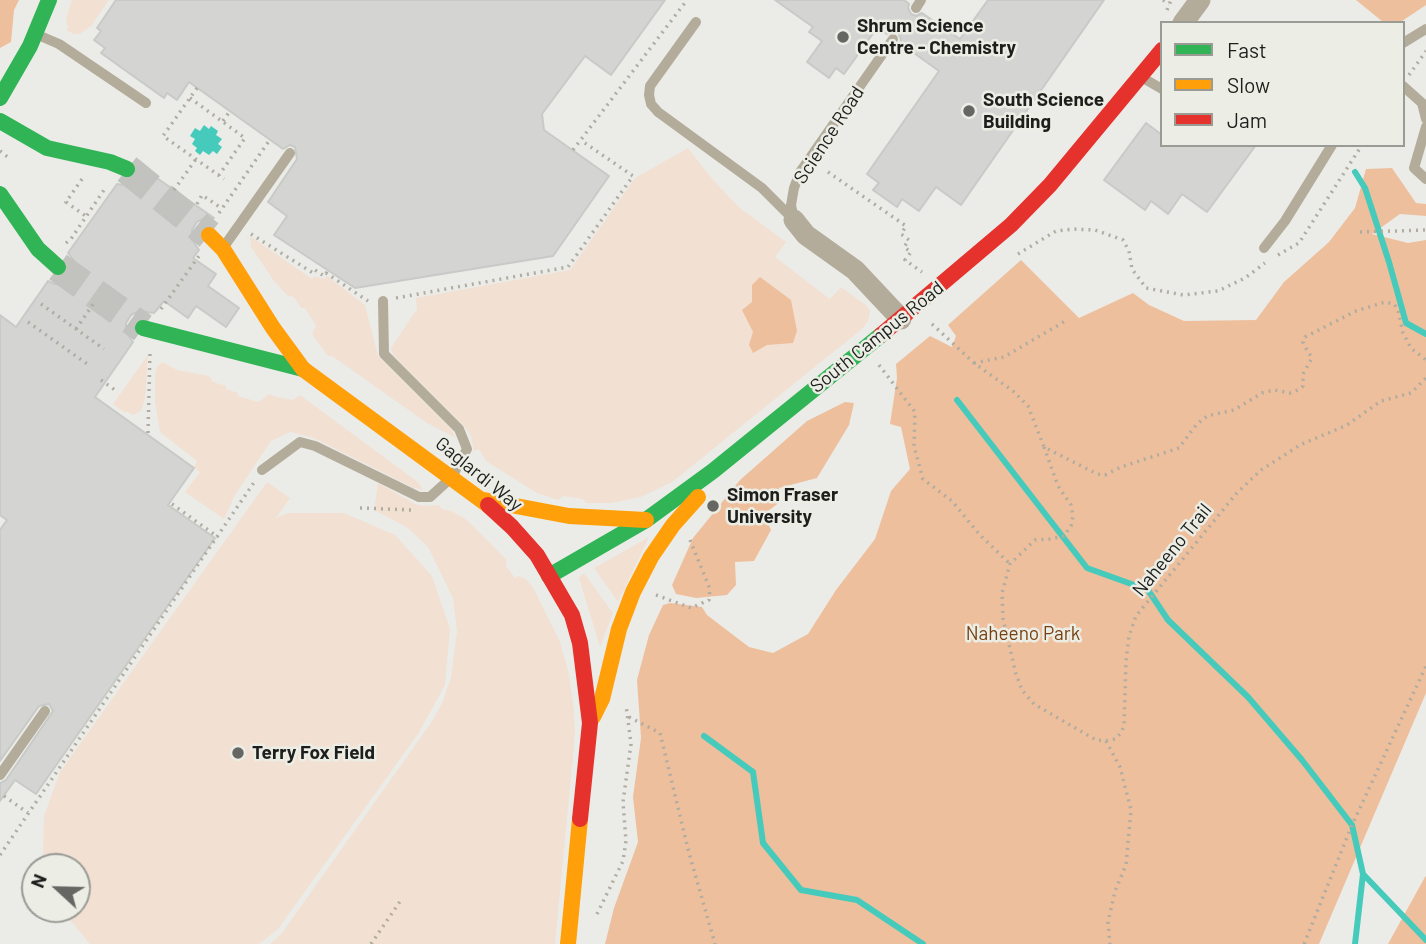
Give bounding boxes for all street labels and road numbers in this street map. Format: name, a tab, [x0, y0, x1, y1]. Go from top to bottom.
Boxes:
street label: Science Road	[789, 82, 869, 188]
street label: South Campus Road	[806, 276, 948, 398]
street label: Gaglardi Way	[431, 432, 527, 516]
street label: Naheeno Trail	[1128, 499, 1216, 601]

